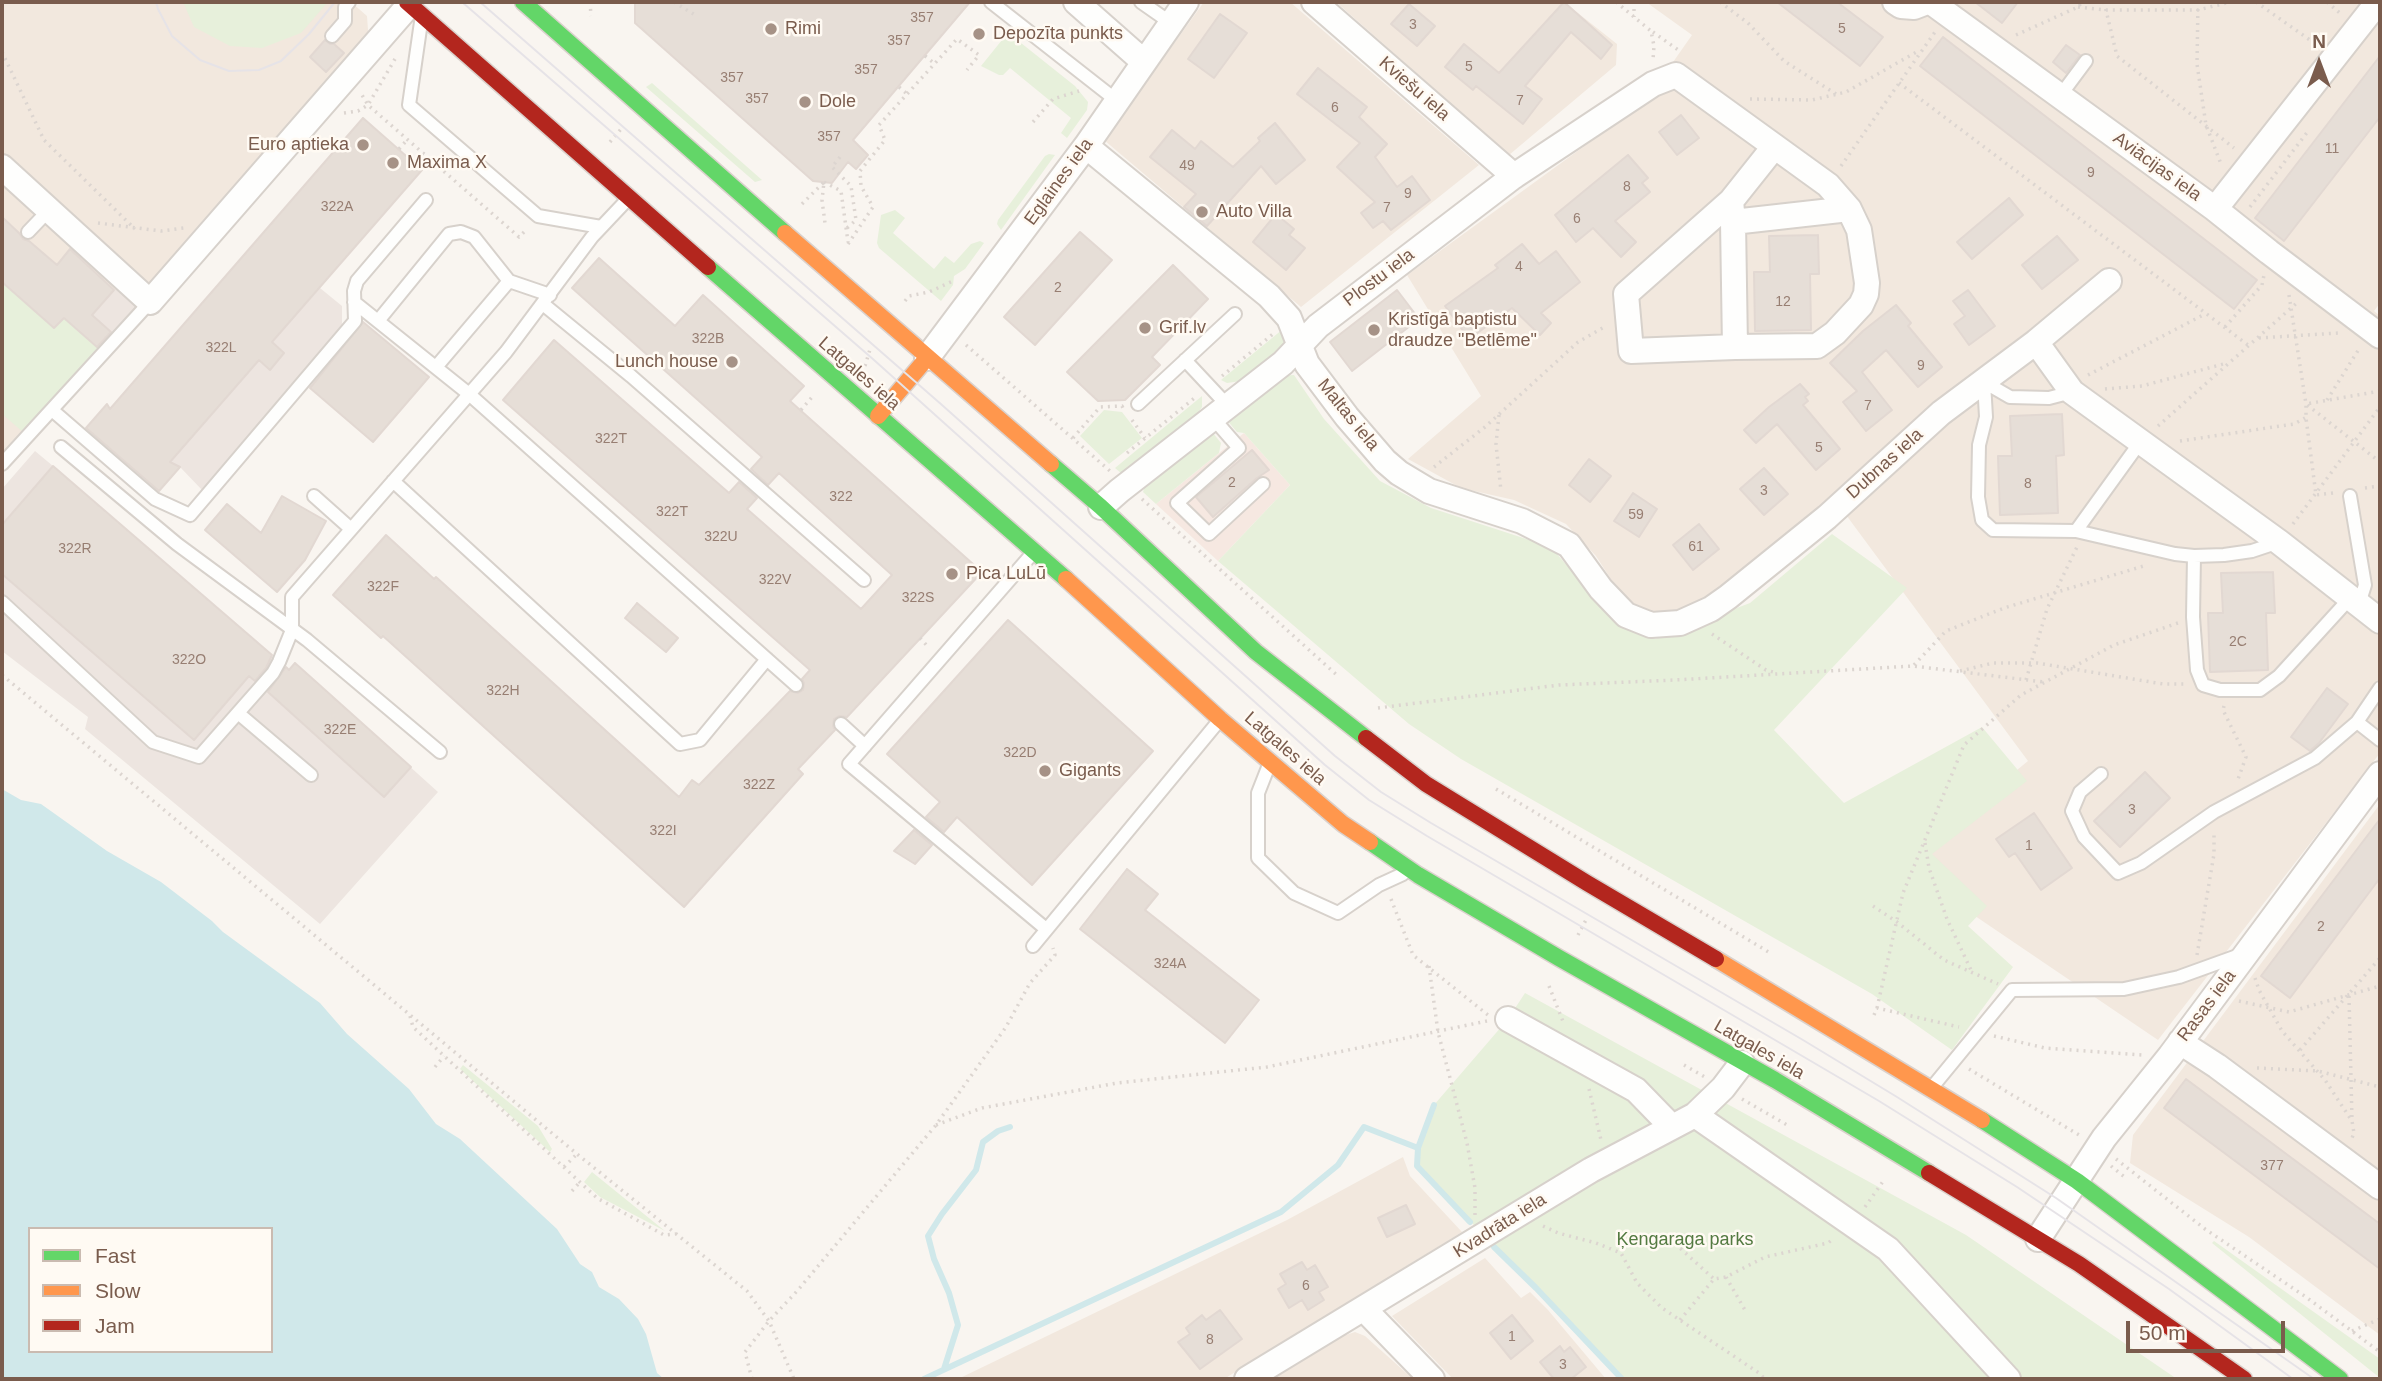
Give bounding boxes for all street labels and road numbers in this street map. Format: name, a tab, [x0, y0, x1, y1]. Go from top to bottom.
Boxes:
street label: Kviešu iela	[1374, 52, 1454, 126]
street label: Aviācijas iela	[2109, 128, 2205, 206]
street label: Eglaines iela	[1020, 134, 1098, 230]
street label: Plostu iela	[1339, 244, 1419, 312]
street label: Latgales iela	[814, 333, 904, 415]
street label: Maltas iela	[1313, 375, 1383, 455]
street label: Dubnas iela	[1842, 424, 1928, 504]
street label: Latgales iela	[1240, 708, 1330, 790]
street label: Rasas iela	[2173, 966, 2241, 1046]
street label: Latgales iela	[1710, 1015, 1808, 1085]
street label: Kvadrāta iela	[1450, 1189, 1550, 1263]

